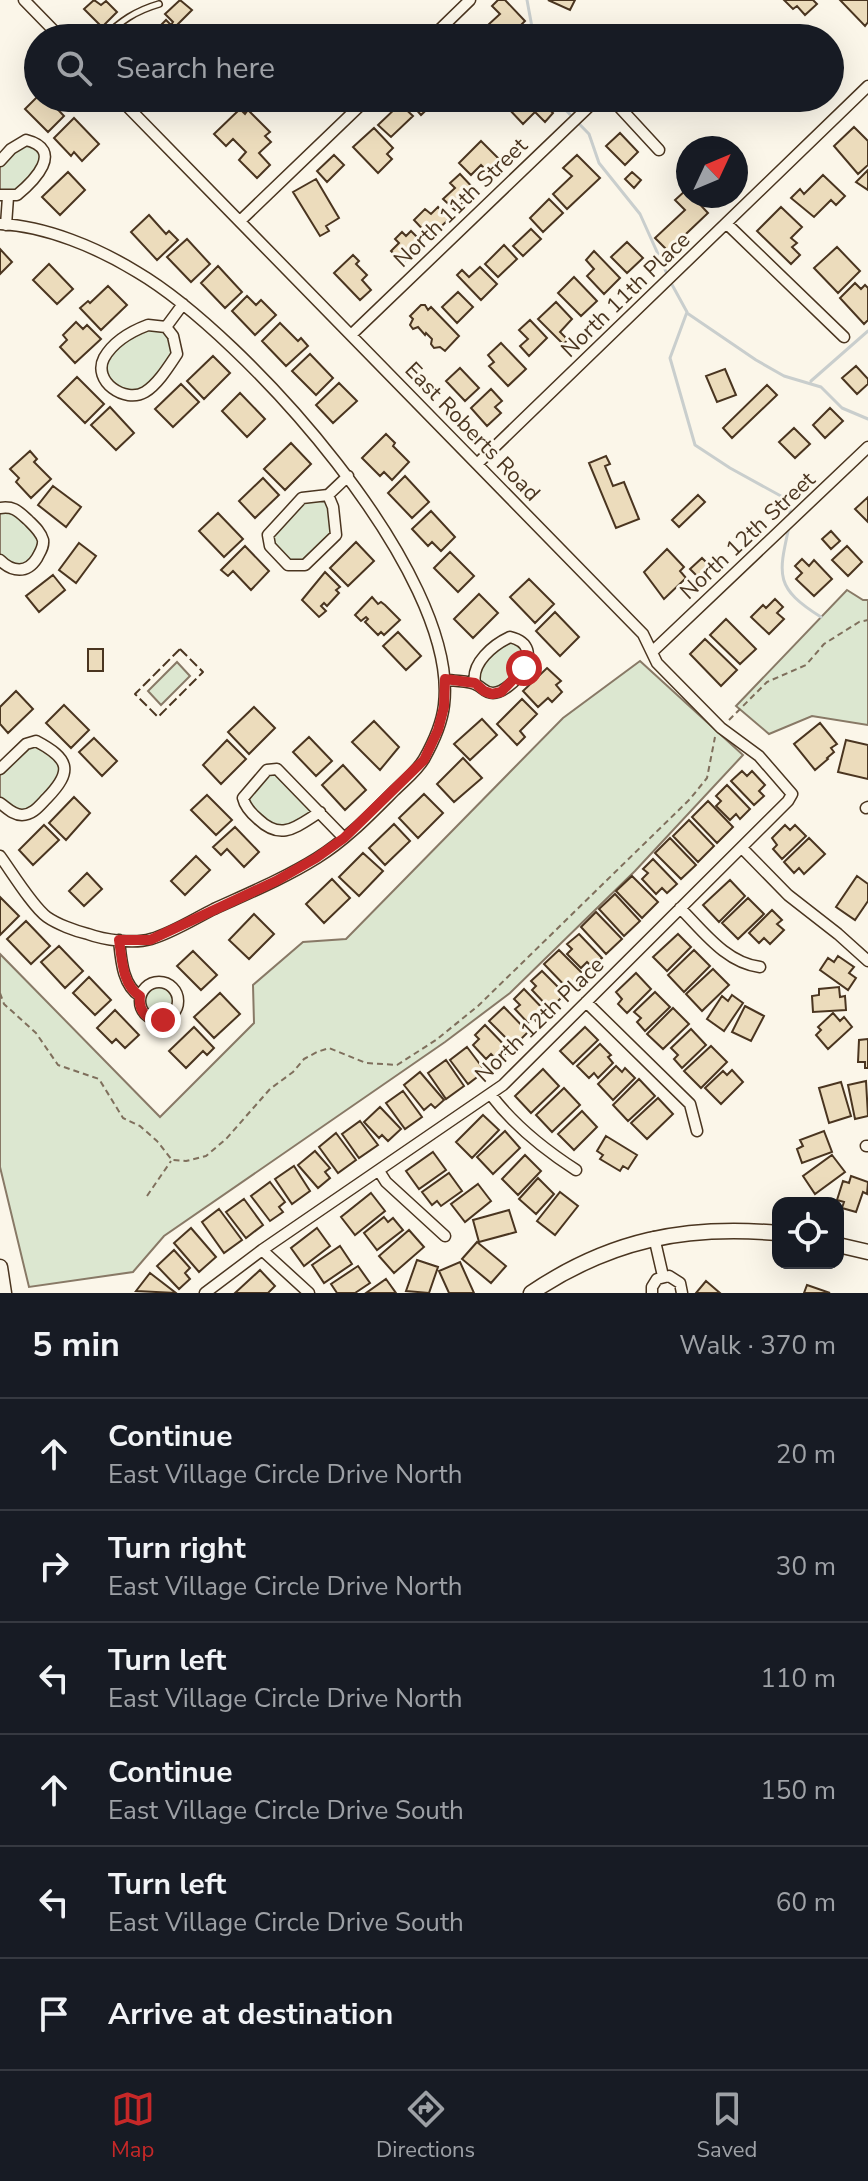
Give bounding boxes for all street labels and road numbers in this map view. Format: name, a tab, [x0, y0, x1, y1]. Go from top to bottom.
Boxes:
street label: North 11th Street	[387, 131, 534, 274]
street label: North 11th Place	[555, 225, 697, 364]
street label: East Roberts Road	[398, 355, 547, 508]
street label: North 12th Street	[673, 465, 822, 606]
street label: North 12th Place	[469, 950, 611, 1089]

